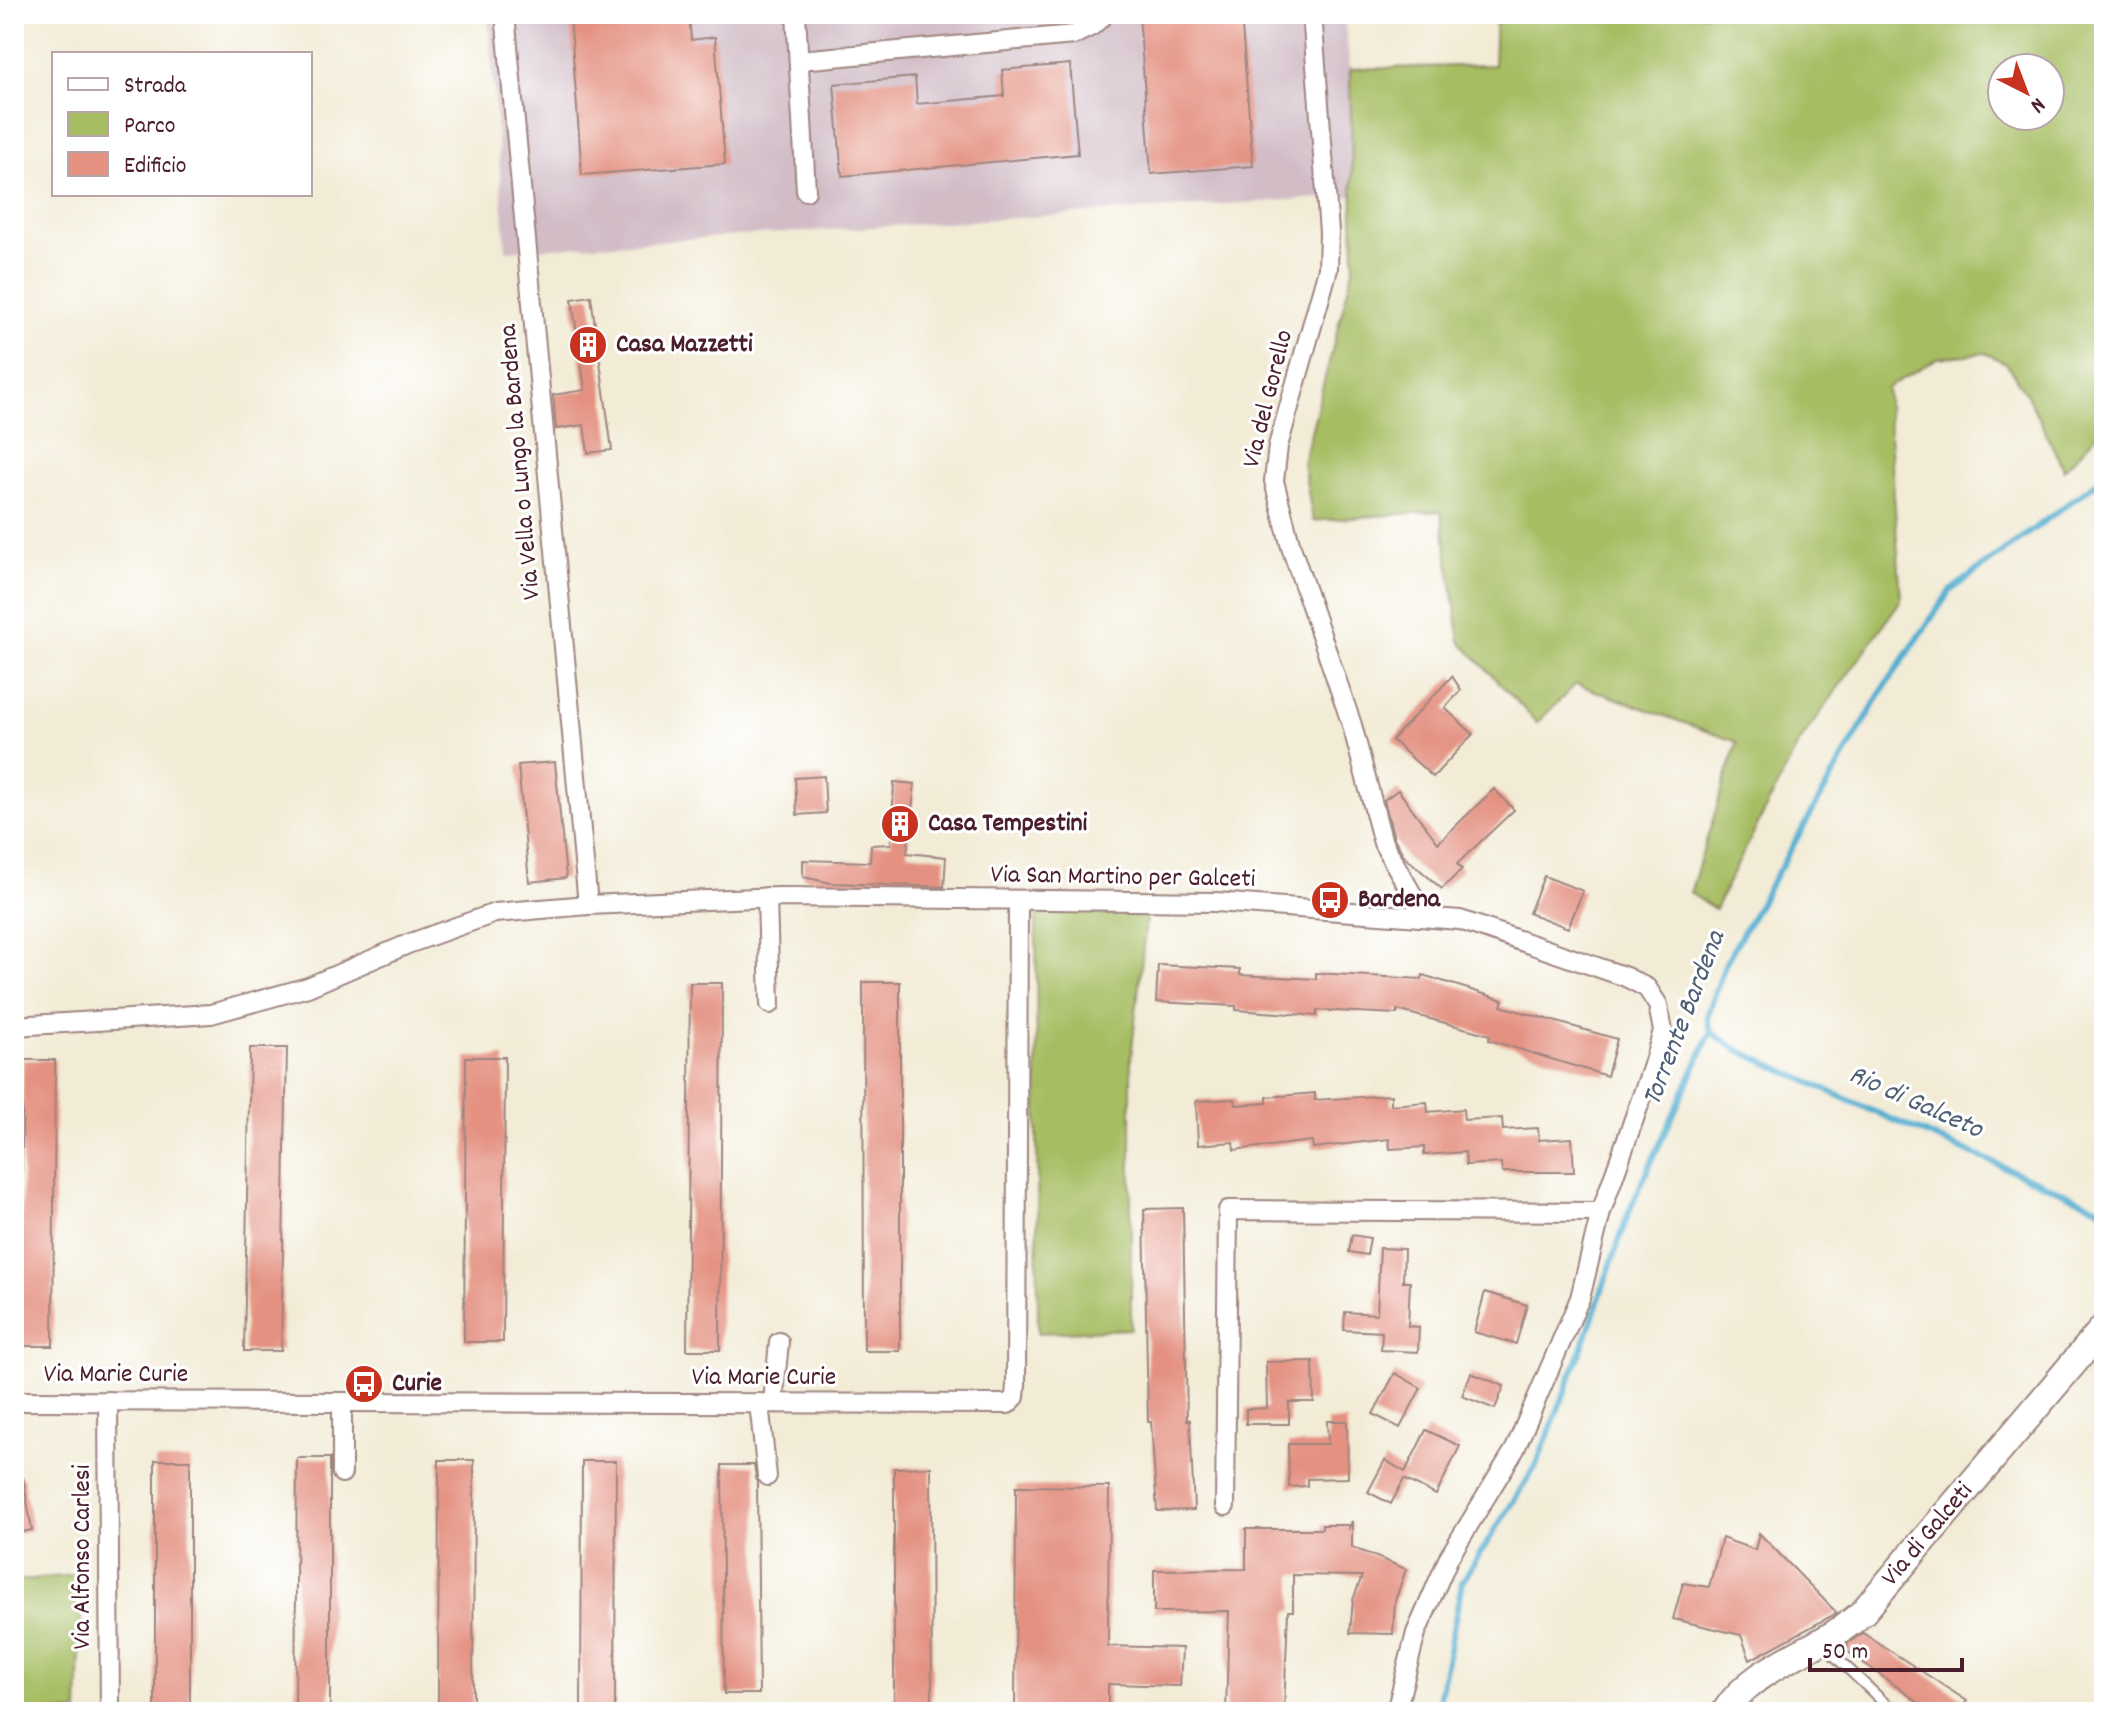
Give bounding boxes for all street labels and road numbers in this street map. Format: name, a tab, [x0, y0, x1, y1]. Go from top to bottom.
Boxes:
street label: Via Vella o Lungo la Bardena	[490, 322, 551, 601]
street label: Via del Gorello	[1234, 326, 1304, 472]
street label: Via San Martino per Galceti	[990, 857, 1256, 899]
street label: Via Marie Curie	[44, 1357, 188, 1394]
street label: Via Marie Curie	[692, 1360, 836, 1397]
street label: Via Alfonso Carlesi	[65, 1464, 102, 1650]
street label: Via di Galceti	[1873, 1475, 1983, 1595]

